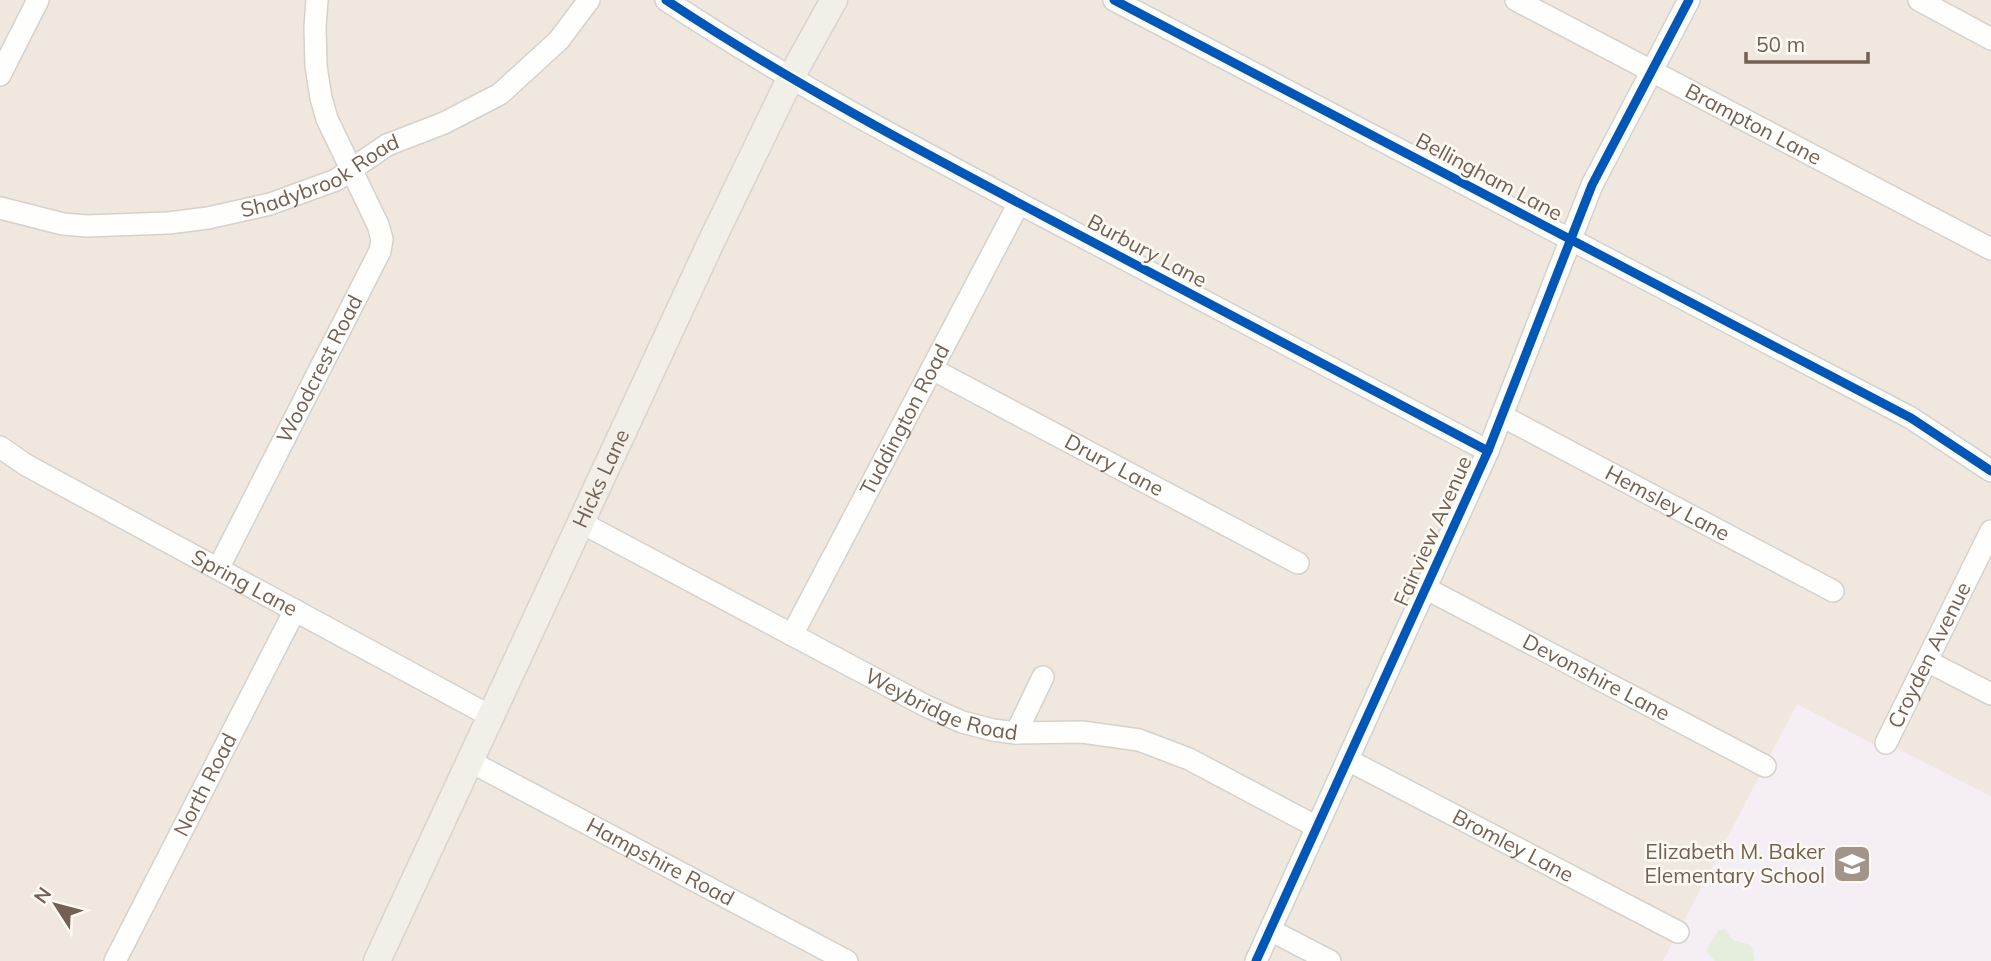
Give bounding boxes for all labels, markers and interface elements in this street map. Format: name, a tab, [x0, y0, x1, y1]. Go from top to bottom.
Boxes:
scale bar	[1746, 21, 1868, 65]
text: 50 m	[1756, 31, 1805, 57]
street label: Brampton Lane	[1681, 77, 1826, 170]
street label: Bellingham Lane	[1412, 127, 1567, 226]
street label: Shadybrook Road	[238, 128, 402, 222]
street label: Burbury Lane	[1083, 208, 1212, 292]
street label: Woodcrest Road	[270, 290, 367, 447]
street label: Tuddington Road	[854, 339, 955, 499]
street label: Hicks Lane	[566, 425, 634, 532]
street label: Drury Lane	[1061, 428, 1168, 501]
street label: Fairview Avenue	[1387, 452, 1477, 610]
street label: Hemsley Lane	[1601, 459, 1734, 546]
street label: Spring Lane	[187, 543, 302, 621]
street label: Croyden Avenue	[1881, 577, 1976, 732]
street label: Devonshire Lane	[1519, 628, 1675, 726]
street label: Weybridge Road	[861, 662, 1019, 745]
street label: North Road	[167, 728, 242, 840]
street label: Bromley Lane	[1448, 803, 1578, 887]
street label: Hampshire Road	[582, 812, 739, 911]
place label: Elizabeth M. Baker Elementary School	[1644, 838, 1825, 888]
school or university icon: Elizabeth M. Baker Elementary School	[1831, 843, 1873, 885]
north arrow	[21, 870, 91, 940]
text: N	[28, 882, 56, 908]

